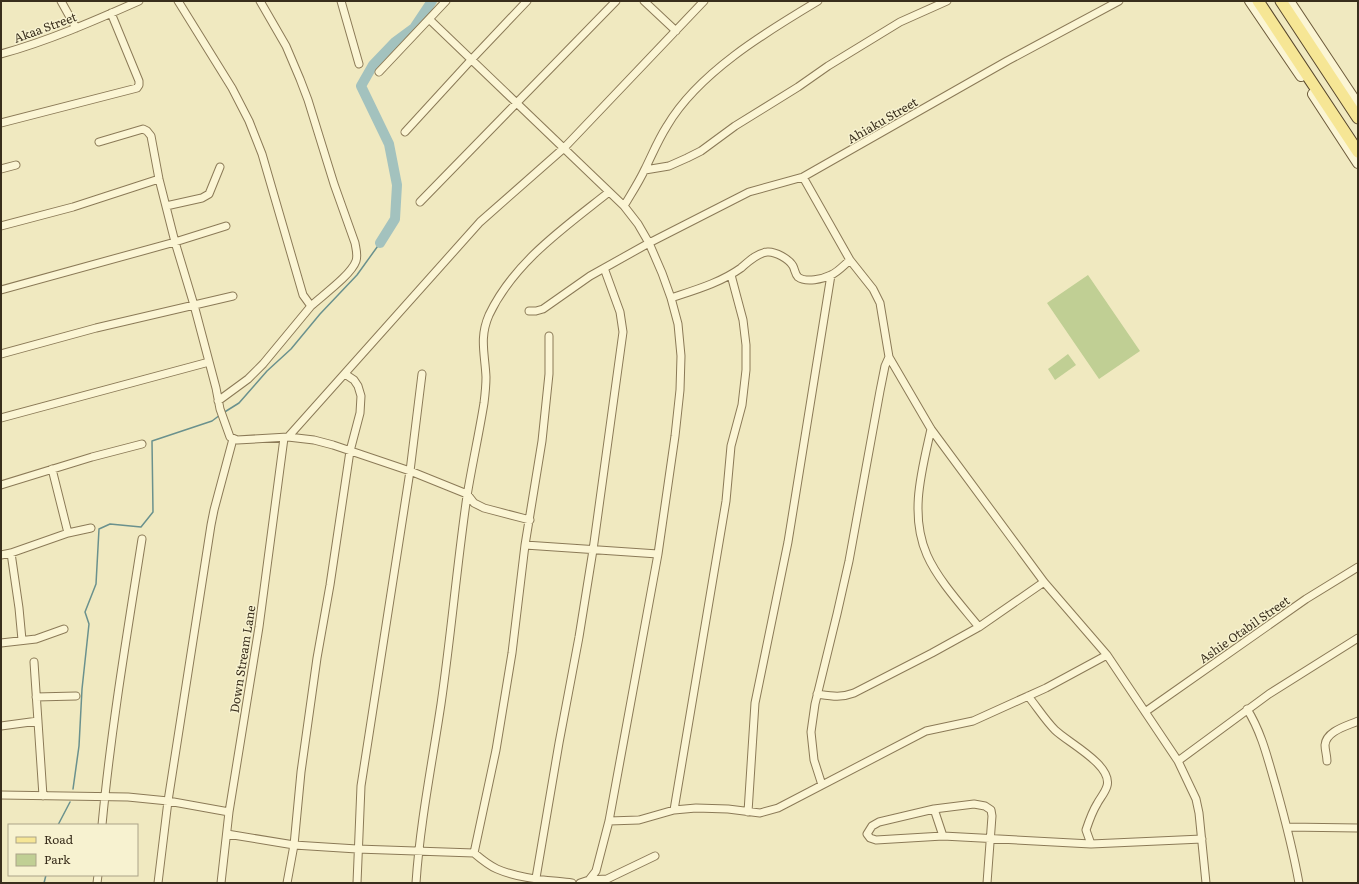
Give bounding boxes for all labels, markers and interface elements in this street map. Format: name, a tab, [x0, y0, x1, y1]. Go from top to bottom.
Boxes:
street label: Akaa Street	[11, 7, 79, 47]
street label: Ahiaku Street	[843, 92, 921, 147]
street label: Ashie Otabil Street	[1195, 591, 1293, 667]
street label: Down Stream Lane	[225, 604, 259, 714]
legend	[8, 824, 138, 876]
text: Road	[44, 830, 74, 848]
text: Park	[44, 850, 71, 868]

